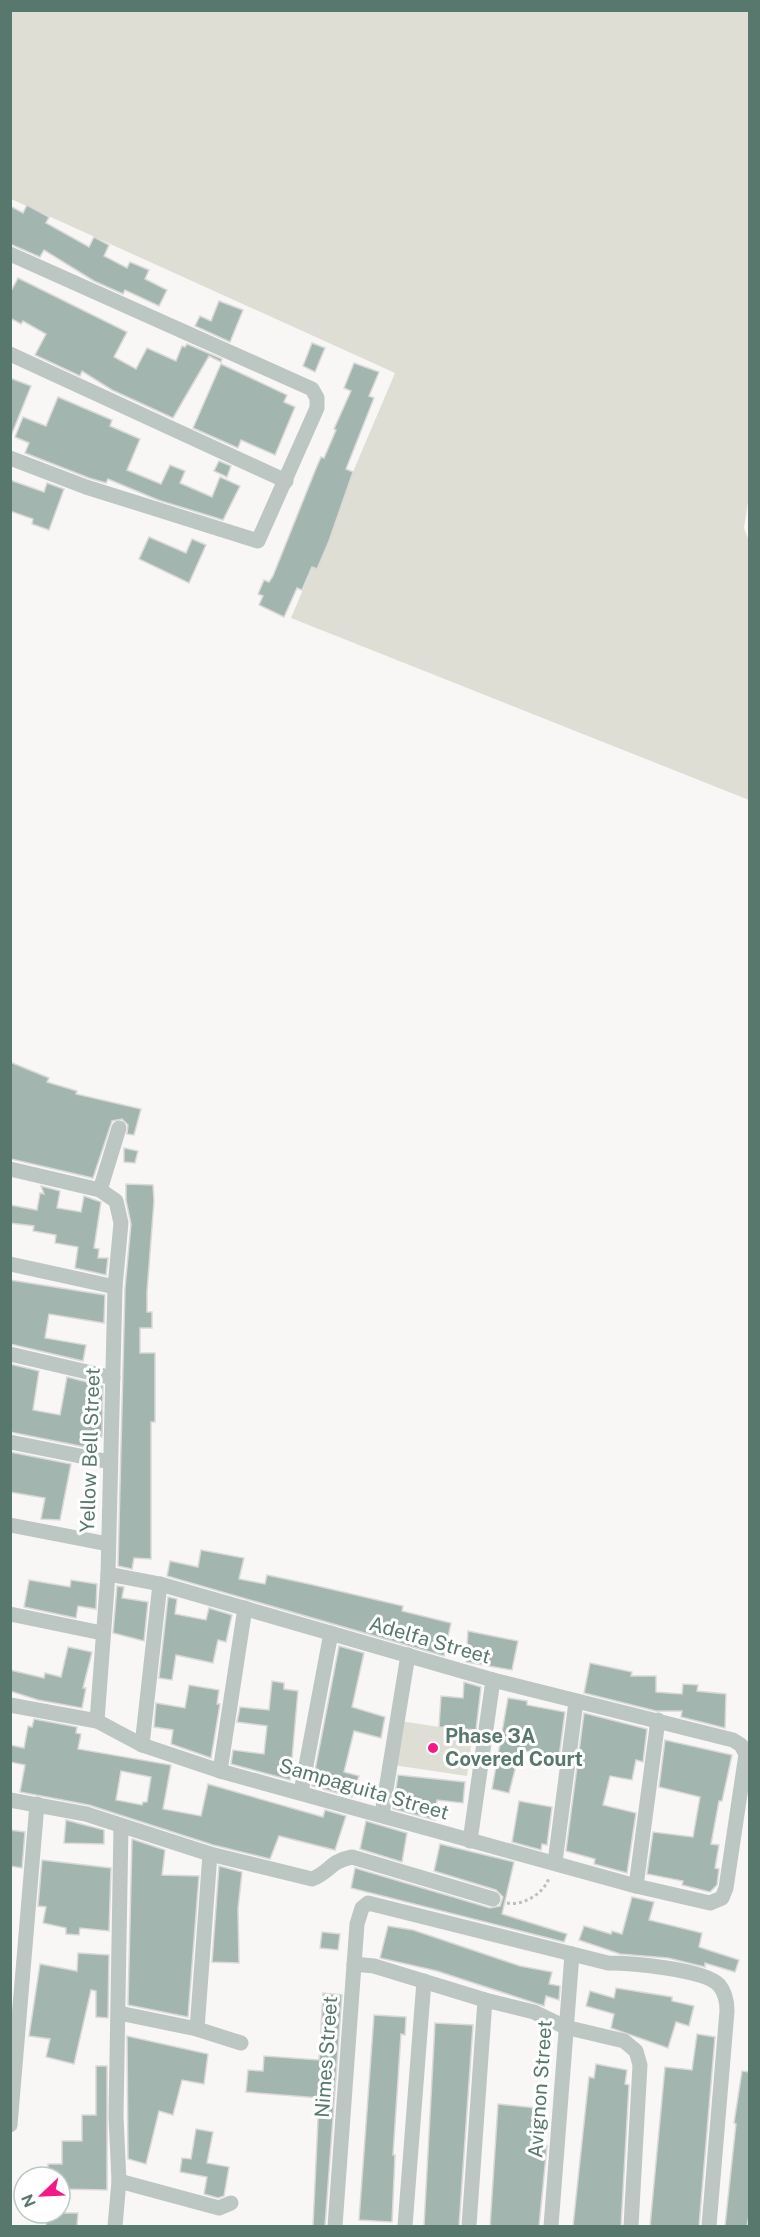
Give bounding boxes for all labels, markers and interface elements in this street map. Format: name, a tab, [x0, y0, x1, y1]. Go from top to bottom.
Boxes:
street label: Yellow Bell Street	[75, 1367, 105, 1533]
street label: Adelfa Street	[367, 1611, 493, 1669]
place label: Phase 3A Covered Court	[445, 1724, 583, 1771]
marker: Phase 3A Covered Court	[426, 1741, 440, 1755]
street label: Sampaguita Street	[276, 1753, 452, 1825]
street label: Nimes Street	[310, 1995, 342, 2119]
street label: Avignon Street	[523, 2019, 557, 2159]
north arrow	[12, 2165, 72, 2225]
text: N	[17, 2191, 40, 2210]

